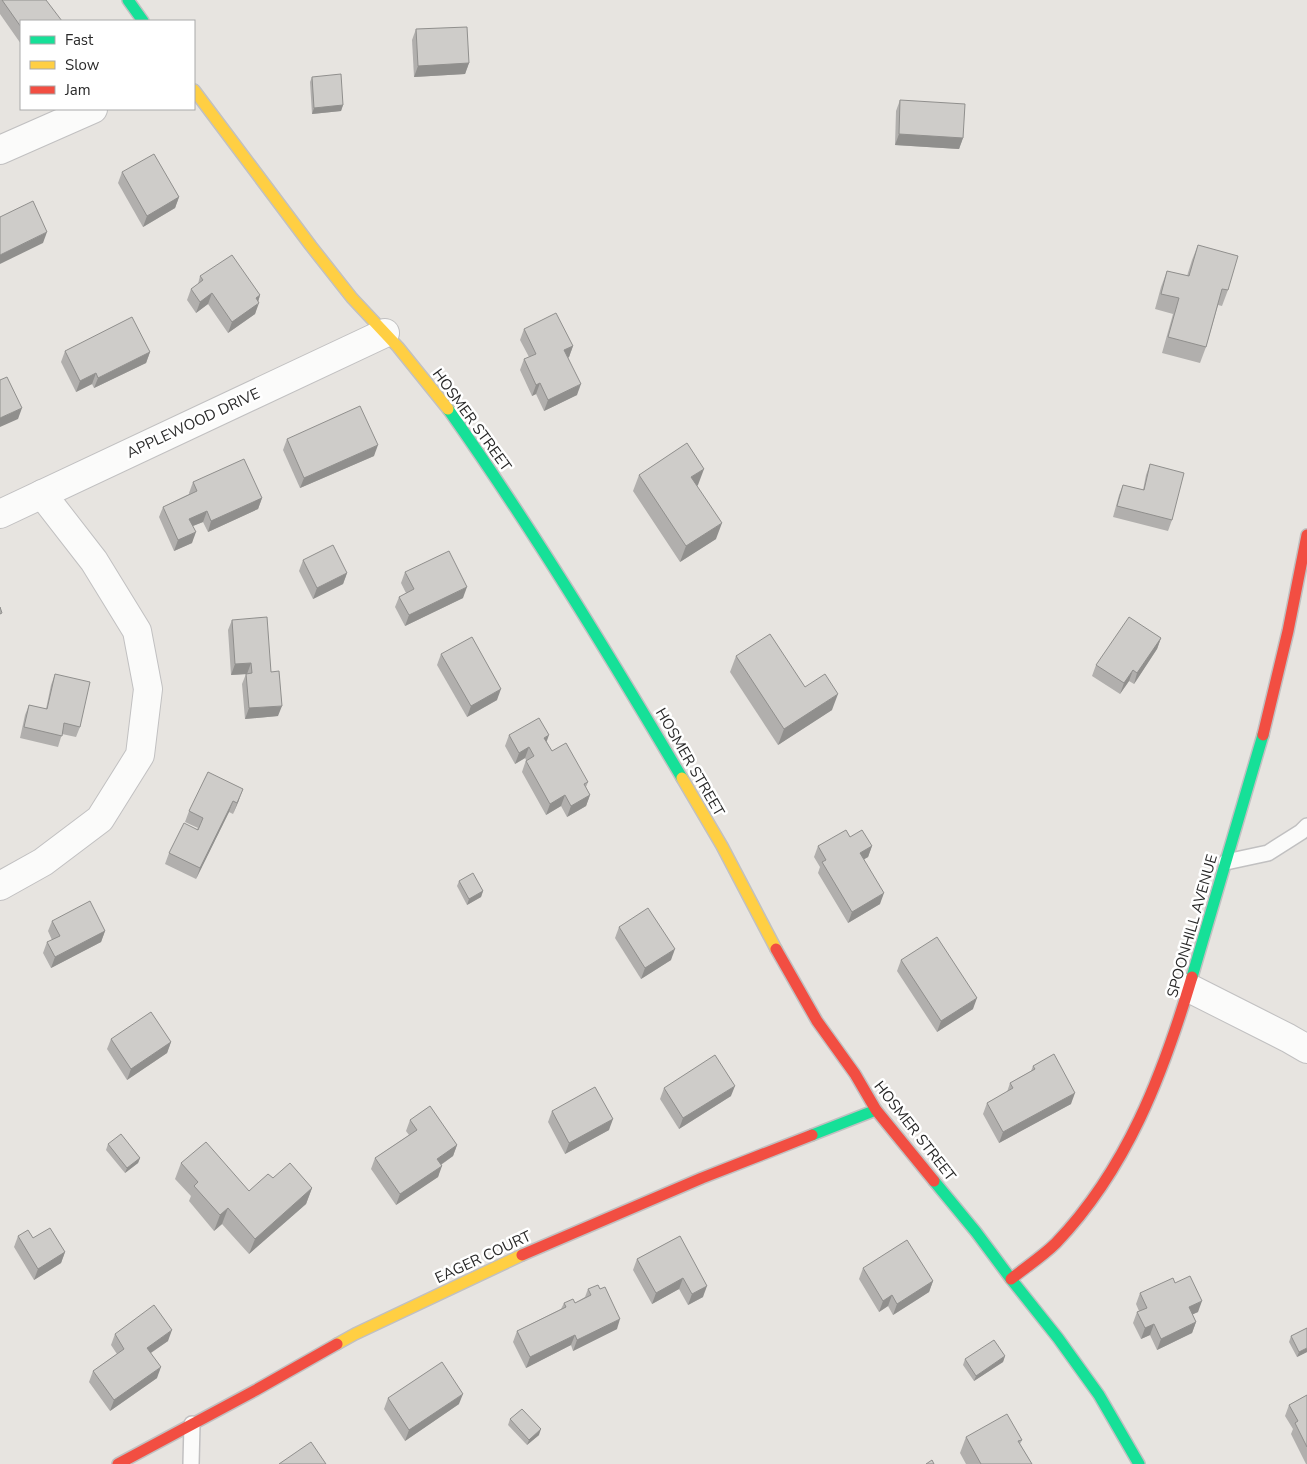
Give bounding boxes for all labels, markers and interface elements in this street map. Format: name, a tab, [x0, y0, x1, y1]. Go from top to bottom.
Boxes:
legend	[20, 20, 195, 110]
text: Fast	[65, 30, 94, 50]
text: Slow	[65, 55, 100, 75]
text: Jam	[64, 80, 91, 100]
street label: HOSMER STREET	[428, 365, 516, 475]
street label: APPLEWOOD DRIVE	[123, 383, 263, 463]
street label: HOSMER STREET	[651, 704, 729, 820]
street label: SPOONHILL AVENUE	[1162, 852, 1222, 1000]
street label: HOSMER STREET	[870, 1077, 960, 1185]
street label: EAGER COURT	[432, 1226, 534, 1288]

